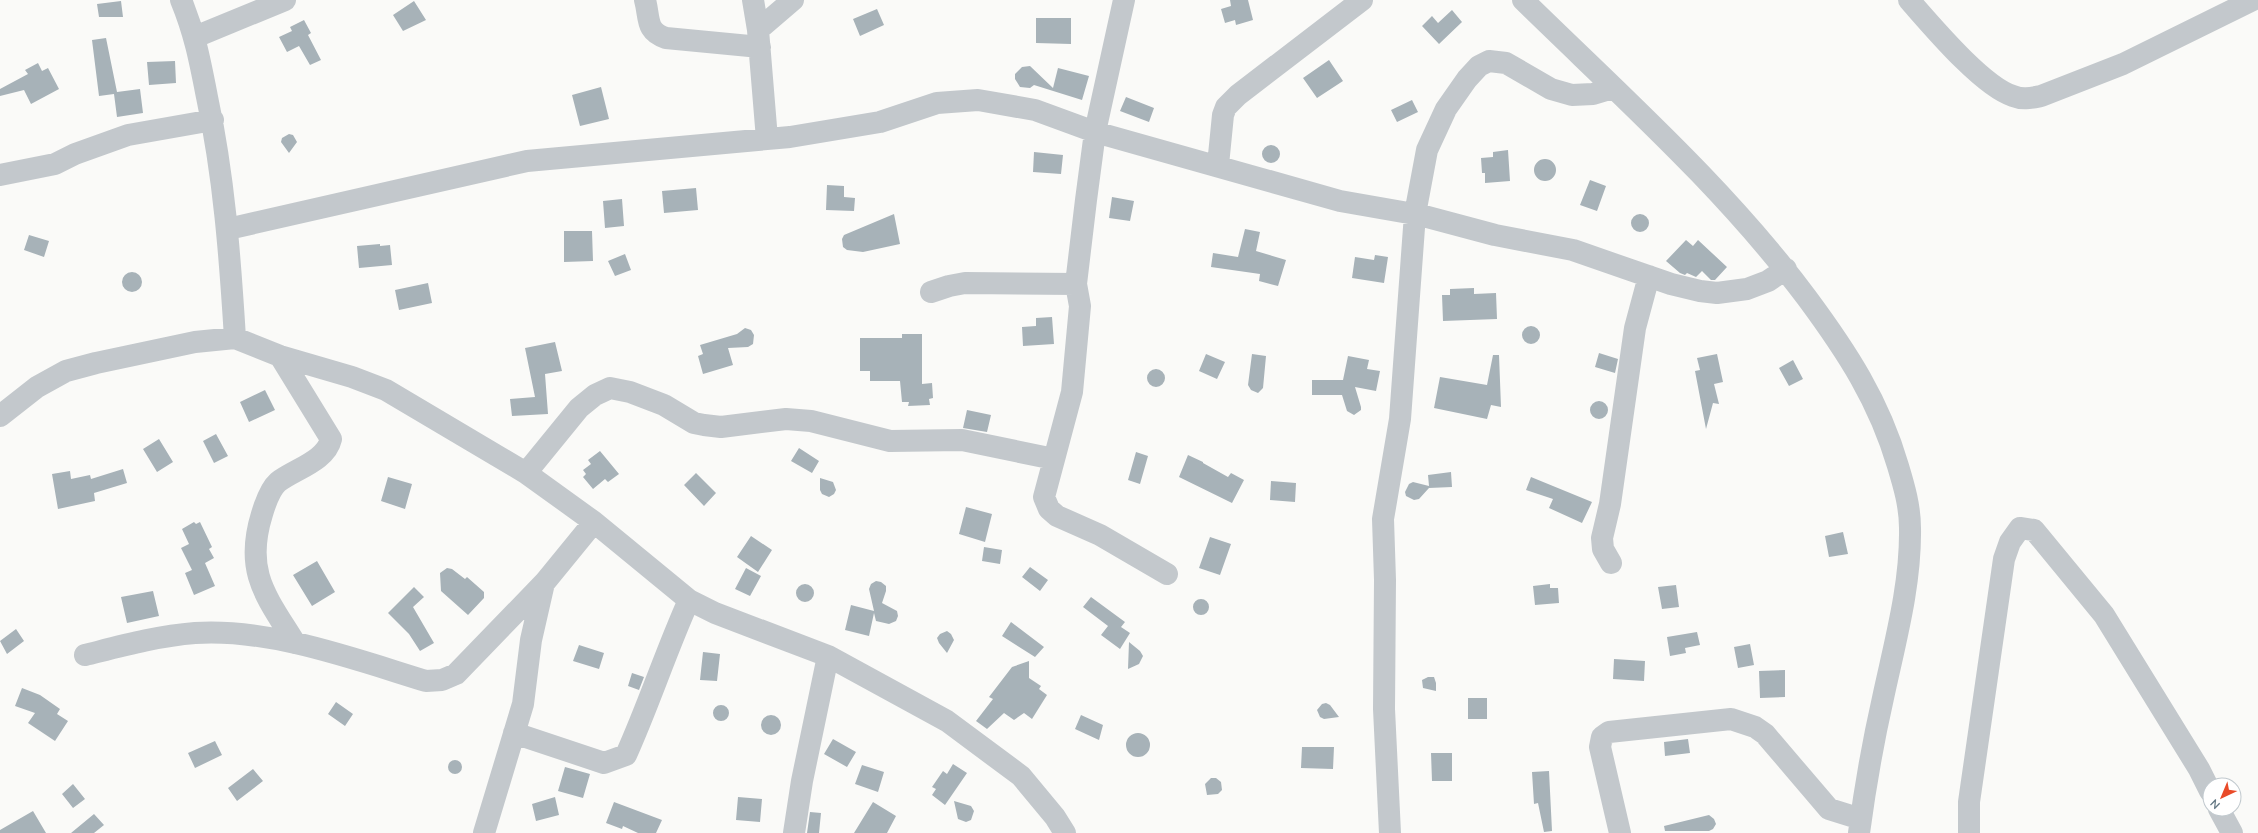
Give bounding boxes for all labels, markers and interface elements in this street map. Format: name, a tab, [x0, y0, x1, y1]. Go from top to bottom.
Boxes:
north arrow	[2202, 777, 2242, 817]
text: N	[2207, 796, 2223, 812]

